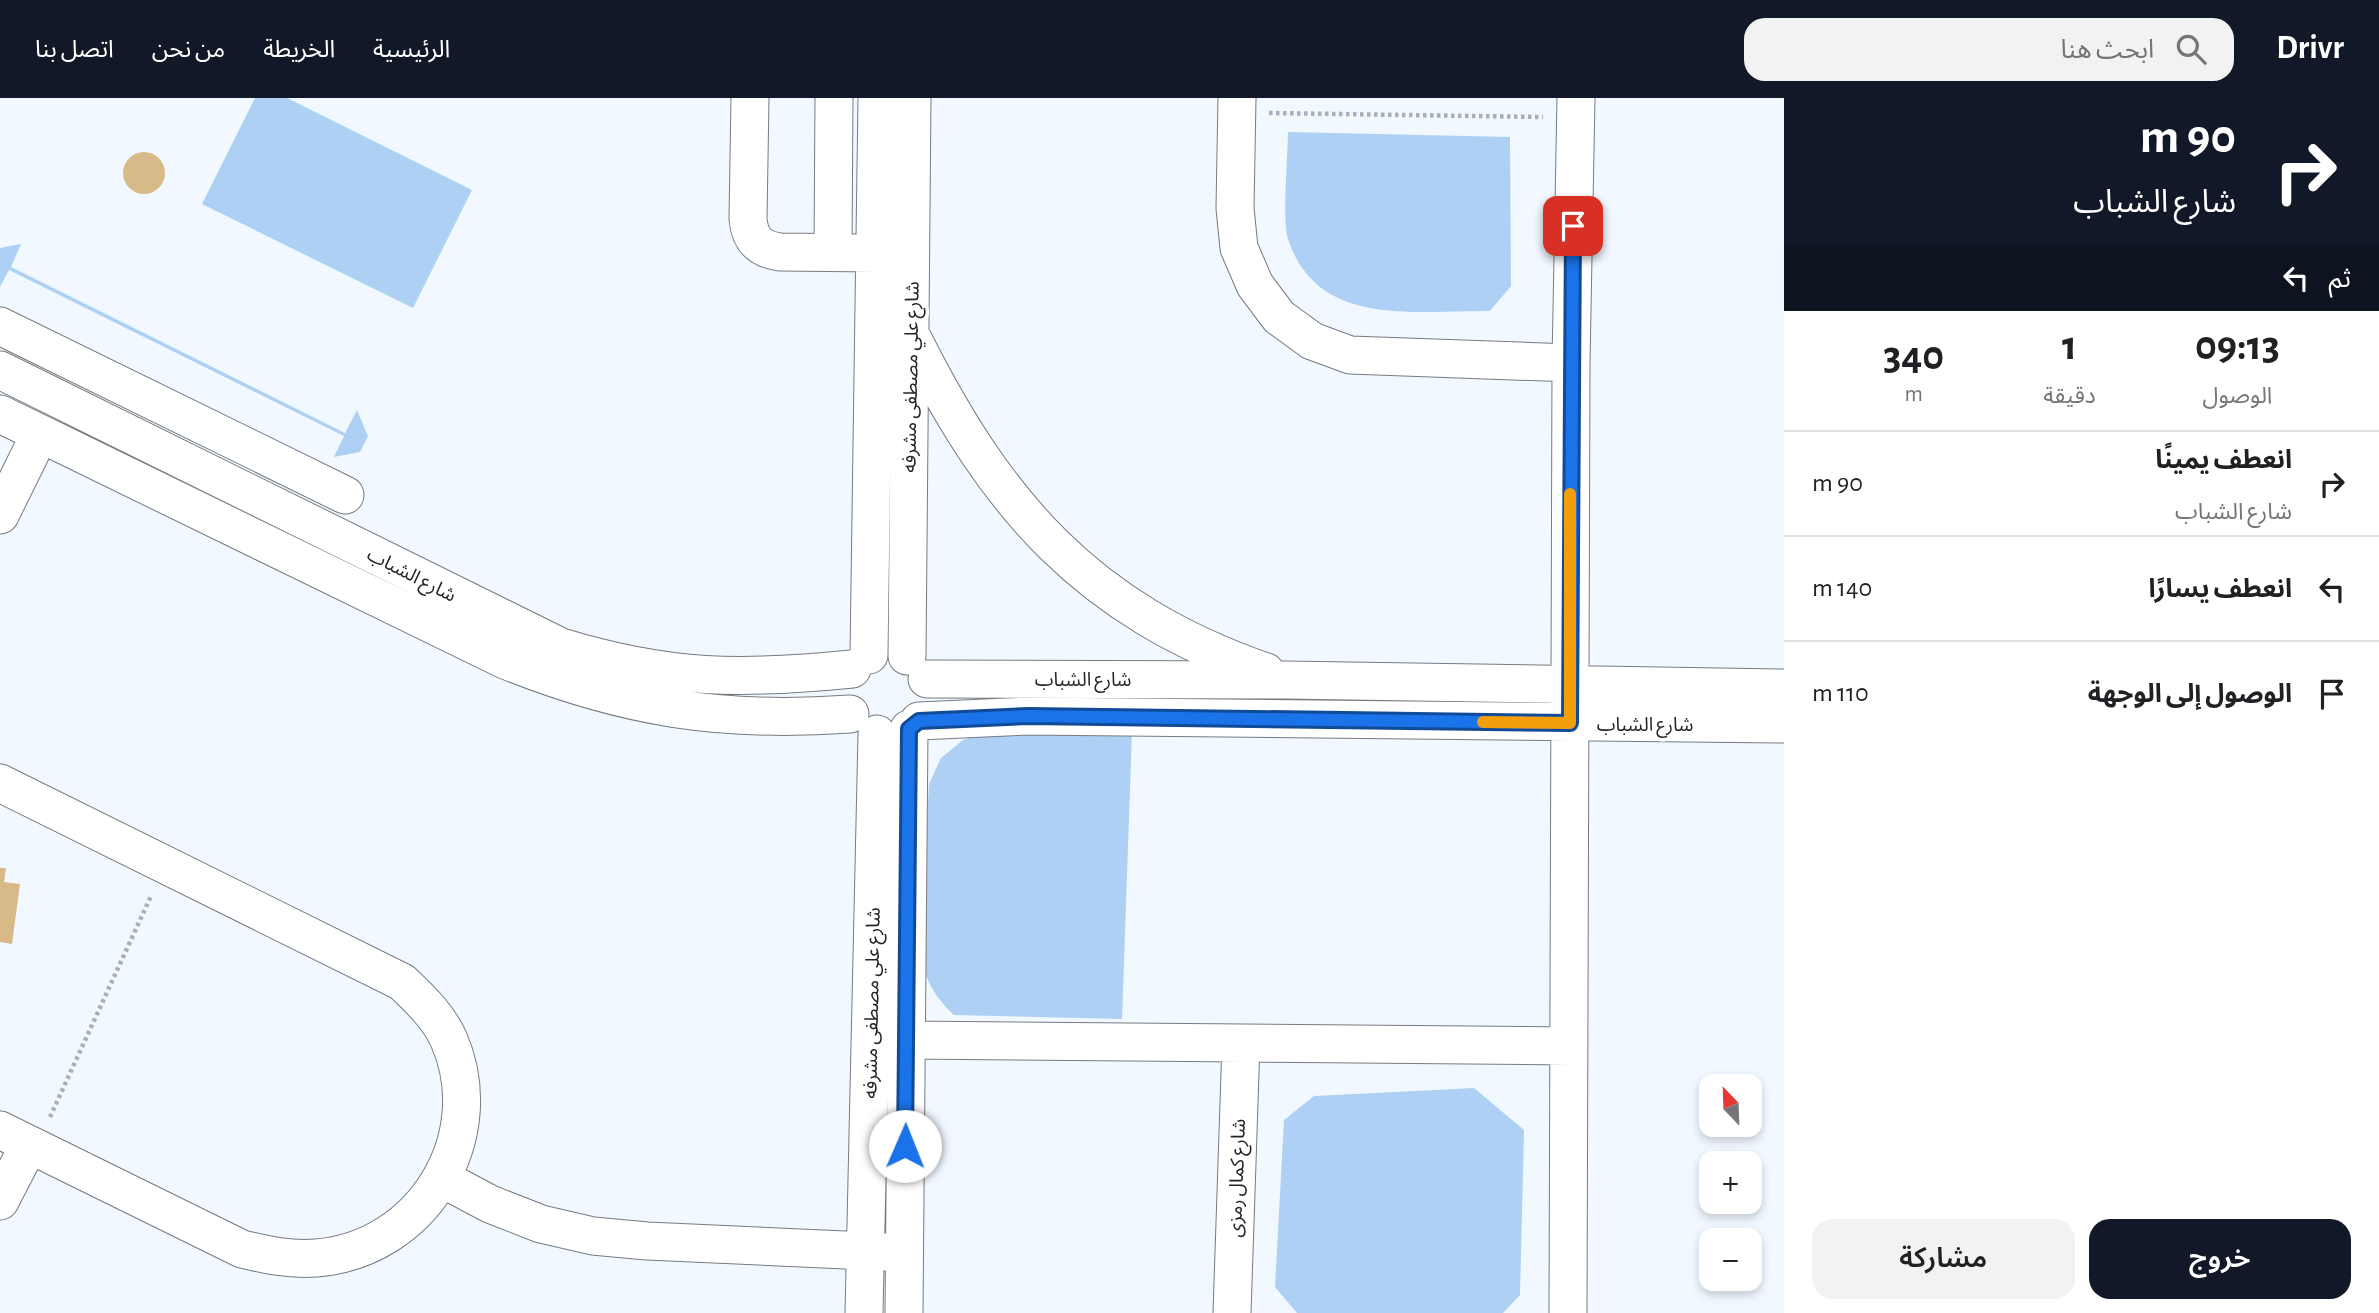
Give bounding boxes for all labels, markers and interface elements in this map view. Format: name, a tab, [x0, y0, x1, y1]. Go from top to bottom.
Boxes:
search box	[1744, 18, 2234, 81]
icon: search	[2172, 30, 2210, 68]
text: Drivr	[2276, 32, 2344, 65]
text: ابحث هنا	[2060, 37, 2154, 63]
text: اتصل بنا	[35, 38, 114, 62]
text: من نحن	[152, 38, 225, 62]
text: الخريطة	[263, 38, 335, 62]
text: الرئيسية	[373, 38, 450, 62]
text: 90 m	[2140, 113, 2236, 162]
icon: right	[2260, 126, 2351, 217]
text: شارع الشباب	[2073, 186, 2236, 218]
pin	[1543, 196, 1603, 256]
icon: arrive	[1554, 207, 1592, 245]
icon: left	[2277, 259, 2315, 297]
text: ثم	[2329, 266, 2351, 292]
street label: شارع علي مصطفى مشرفه	[900, 281, 927, 473]
text: 1	[2062, 325, 2077, 367]
text: 09:13	[2195, 325, 2280, 367]
text: 340	[1883, 335, 1944, 377]
text: m	[1904, 383, 1923, 406]
text: دقيقة	[2043, 385, 2096, 408]
text: الوصول	[2202, 385, 2272, 408]
text: انعطف يمينًا	[2155, 447, 2292, 473]
icon: right	[2313, 465, 2351, 503]
text: 90 m	[1812, 470, 1863, 496]
text: شارع الشباب	[2175, 501, 2292, 524]
street label: شارع الشباب	[363, 545, 459, 608]
icon: left	[2313, 570, 2351, 608]
text: 140 m	[1812, 575, 1872, 601]
text: انعطف يسارًا	[2148, 576, 2292, 602]
street label: شارع الشباب	[1035, 671, 1131, 693]
icon: arrive	[2313, 675, 2351, 713]
text: 110 m	[1812, 680, 1869, 706]
text: الوصول إلى الوجهة	[2088, 681, 2292, 707]
street label: شارع الشباب	[1597, 716, 1693, 738]
street label: شارع علي مصطفى مشرفه	[861, 907, 888, 1099]
north arrow	[1699, 1074, 1762, 1138]
map controls	[1699, 1074, 1762, 1291]
position arrow	[868, 1109, 942, 1183]
street label: شارع كمال رمزى	[1226, 1118, 1252, 1238]
button: +	[1699, 1151, 1762, 1214]
button: مشاركة	[1812, 1219, 2075, 1299]
button: خروج	[2089, 1219, 2351, 1299]
button: −	[1699, 1228, 1762, 1291]

